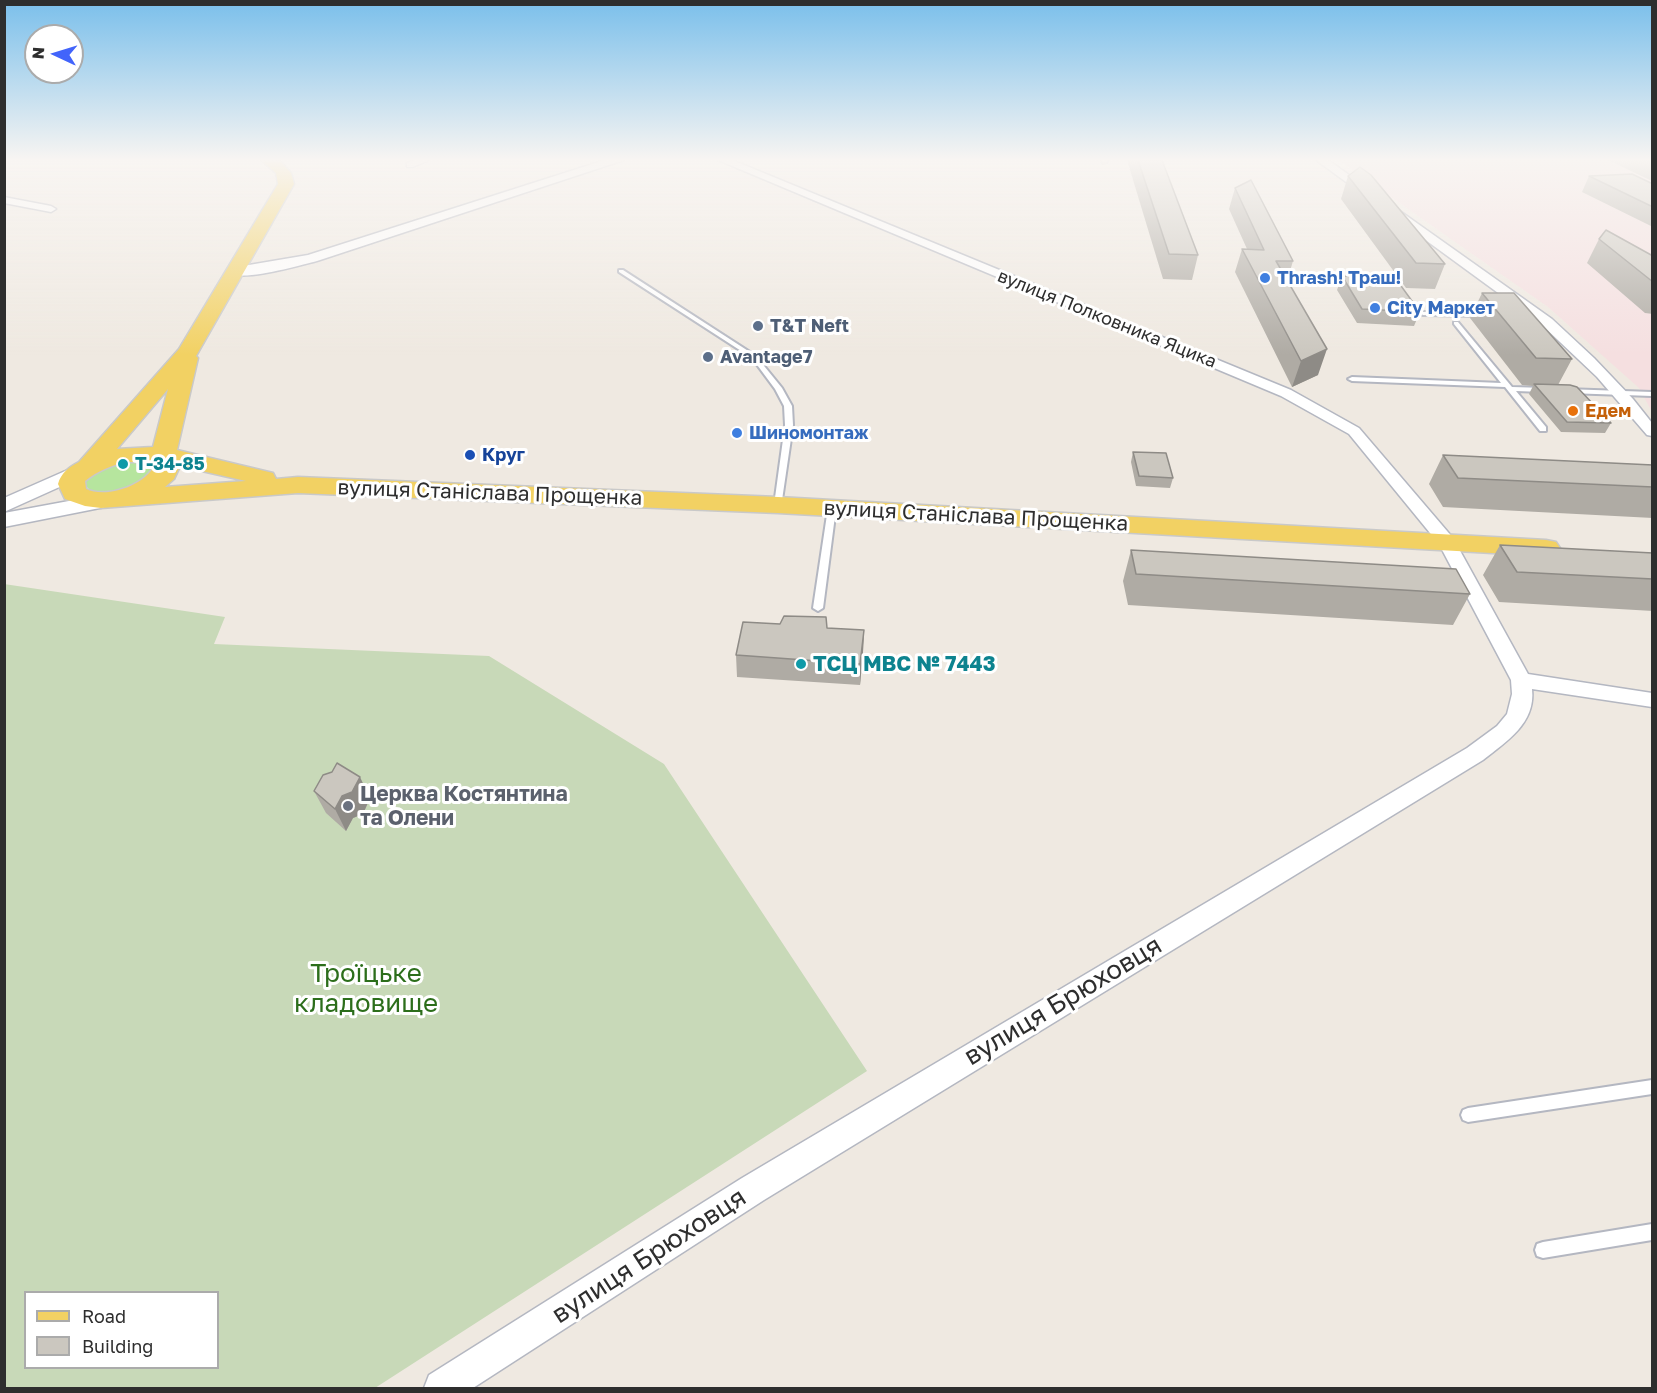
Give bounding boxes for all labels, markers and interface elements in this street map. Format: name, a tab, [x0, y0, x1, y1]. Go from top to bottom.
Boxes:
north arrow	[24, 24, 84, 84]
text: N	[28, 46, 48, 60]
street label: вулиця Полковника Яцика	[994, 265, 1220, 373]
place label: Thrash! Траш!	[1277, 267, 1401, 289]
marker: Thrash! Траш!	[1258, 271, 1272, 285]
place label: City Маркет	[1387, 297, 1495, 319]
marker: City Маркет	[1368, 301, 1382, 315]
place label: T&T Neft	[770, 315, 849, 337]
marker: T&T Neft	[751, 319, 765, 333]
place label: Avantage7	[720, 346, 812, 368]
marker: Avantage7	[701, 350, 715, 364]
place label: Едем	[1585, 400, 1631, 422]
marker: Едем	[1566, 404, 1580, 418]
place label: Шиномонтаж	[749, 422, 869, 444]
marker: Шиномонтаж	[730, 426, 744, 440]
place label: Круг	[482, 444, 525, 466]
marker: Круг	[463, 448, 477, 462]
place label: Т-34-85	[135, 453, 205, 475]
marker: Т-34-85	[116, 457, 130, 471]
street label: вулиця Станіслава Прощенка	[337, 475, 643, 511]
street label: вулиця Станіслава Прощенка	[823, 495, 1129, 537]
place label: ТСЦ МВС № 7443	[813, 651, 996, 677]
marker: ТСЦ МВС № 7443	[794, 657, 808, 671]
place label: Церква Костянтина та Олени	[360, 781, 568, 831]
marker: Церква Костянтина та Олени	[341, 799, 355, 813]
street label: вулиця Брюховця	[958, 930, 1168, 1072]
park label: Троїцьке кладовище	[294, 958, 438, 1020]
street label: вулиця Брюховця	[546, 1182, 752, 1330]
legend	[24, 1291, 219, 1369]
text: Road	[82, 1305, 126, 1327]
text: Building	[82, 1335, 153, 1357]

